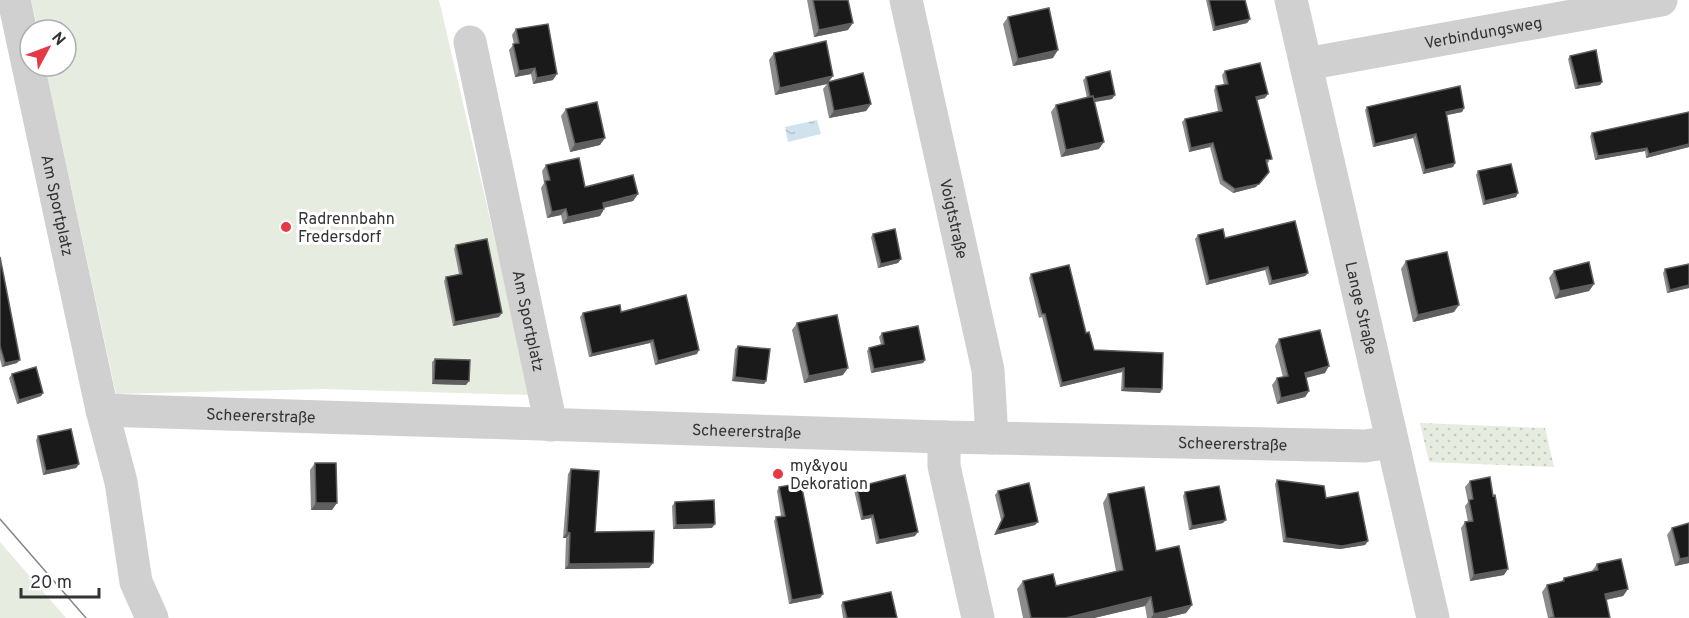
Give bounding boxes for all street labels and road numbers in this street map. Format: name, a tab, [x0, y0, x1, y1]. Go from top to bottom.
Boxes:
street label: Verbindungsweg	[1423, 14, 1544, 54]
street label: Am Sportplatz	[35, 153, 77, 258]
street label: Voigtstraße	[934, 177, 971, 261]
street label: Lange Straße	[1339, 260, 1380, 357]
street label: Am Sportplatz	[507, 269, 547, 374]
street label: Scheererstraße	[206, 405, 316, 429]
street label: Scheererstraße	[692, 421, 802, 444]
street label: Scheererstraße	[1178, 434, 1287, 456]

